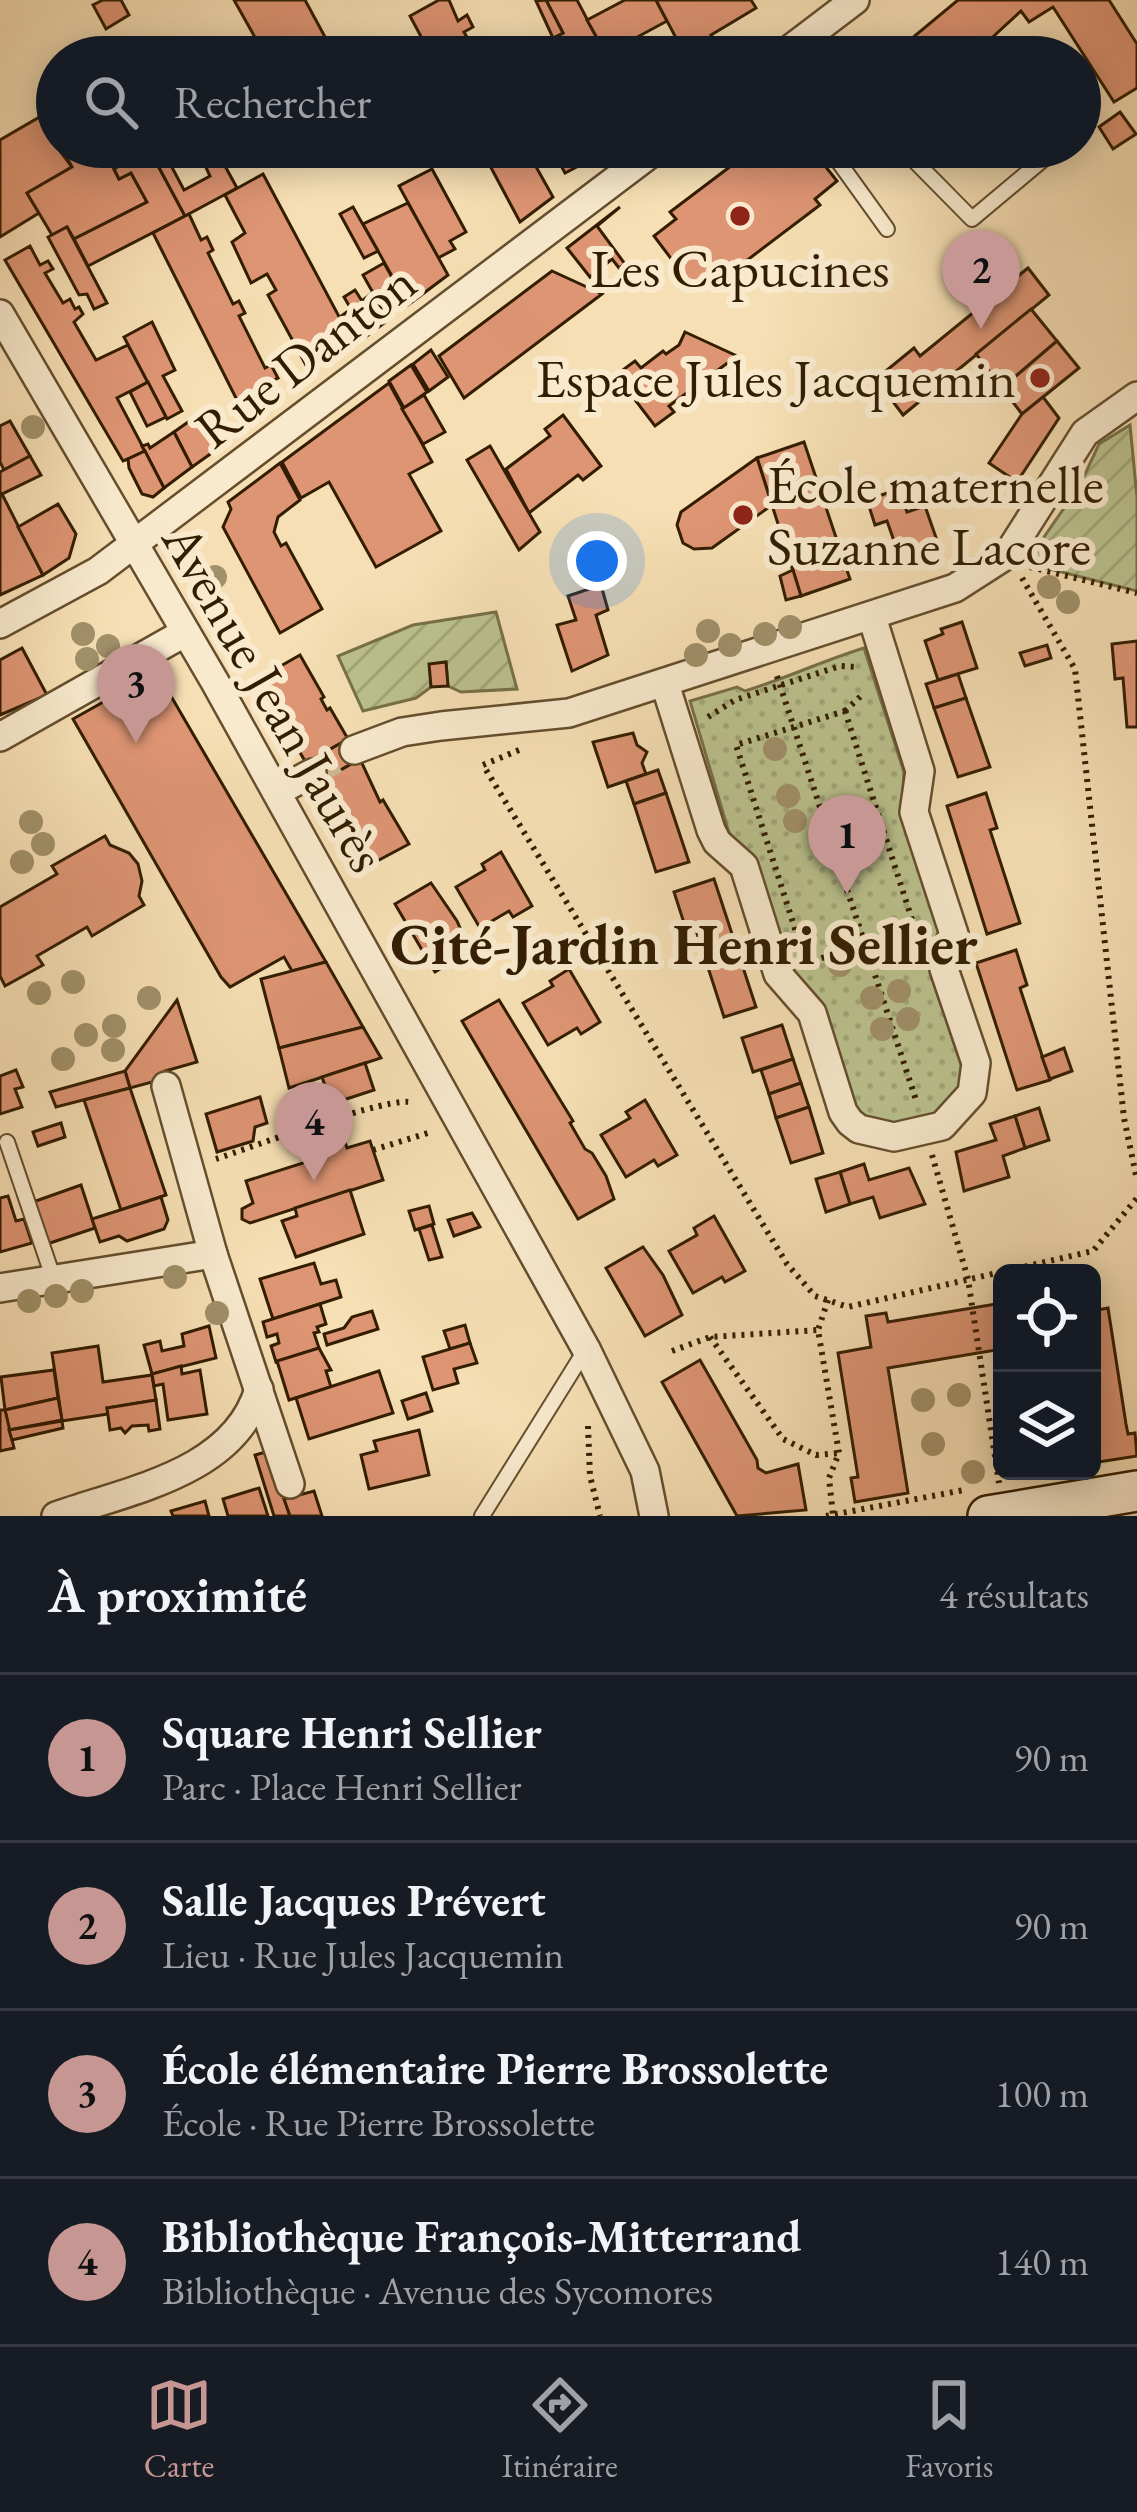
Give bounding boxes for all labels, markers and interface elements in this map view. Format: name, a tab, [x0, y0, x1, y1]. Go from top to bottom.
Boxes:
search box	[36, 36, 1101, 168]
icon: search	[78, 69, 144, 135]
text: Rechercher	[174, 73, 371, 131]
marker: Les Capucines	[727, 203, 753, 229]
pin: 2	[942, 230, 1020, 329]
place label: Les Capucines	[590, 233, 890, 303]
street label: Rue Danton	[180, 247, 430, 463]
place label: Espace Jules Jacquemin	[536, 343, 1016, 413]
marker: Espace Jules Jacquemin	[1027, 365, 1053, 391]
place label: École maternelle Suzanne Lacore	[767, 449, 1104, 581]
marker: École maternelle Suzanne Lacore	[730, 502, 756, 528]
street label: Avenue Jean Jaurès	[146, 509, 403, 884]
your location	[567, 531, 627, 591]
pin: 3	[97, 644, 175, 743]
pin: 1	[808, 795, 886, 894]
district label: Cité-Jardin Henri Sellier	[390, 907, 978, 981]
pin: 4	[275, 1082, 353, 1181]
map controls	[993, 1264, 1101, 1480]
button: locate	[993, 1264, 1101, 1372]
button: layers	[993, 1372, 1101, 1480]
text: À proximité	[48, 1561, 307, 1627]
text: 4 résultats	[939, 1569, 1089, 1620]
text: Square Henri Sellier	[162, 1703, 542, 1761]
text: 1	[77, 1732, 97, 1783]
text: 90 m	[1013, 1732, 1089, 1783]
text: Parc · Place Henri Sellier	[162, 1761, 522, 1812]
text: Salle Jacques Prévert	[162, 1871, 546, 1929]
text: 2	[77, 1900, 97, 1951]
text: 90 m	[1013, 1900, 1089, 1951]
text: Lieu · Rue Jules Jacquemin	[162, 1929, 564, 1980]
text: École élémentaire Pierre Brossolette	[162, 2039, 828, 2097]
text: 3	[77, 2068, 97, 2119]
text: 100 m	[995, 2068, 1089, 2119]
text: École · Rue Pierre Brossolette	[162, 2097, 595, 2148]
text: Bibliothèque François-Mitterrand	[162, 2207, 801, 2265]
text: 4	[77, 2236, 97, 2287]
text: 140 m	[995, 2236, 1089, 2287]
text: Bibliothèque · Avenue des Sycomores	[162, 2265, 713, 2316]
tab: Carte	[144, 2372, 215, 2487]
tab: Itinéraire	[502, 2372, 618, 2487]
tab: Favoris	[905, 2372, 993, 2487]

